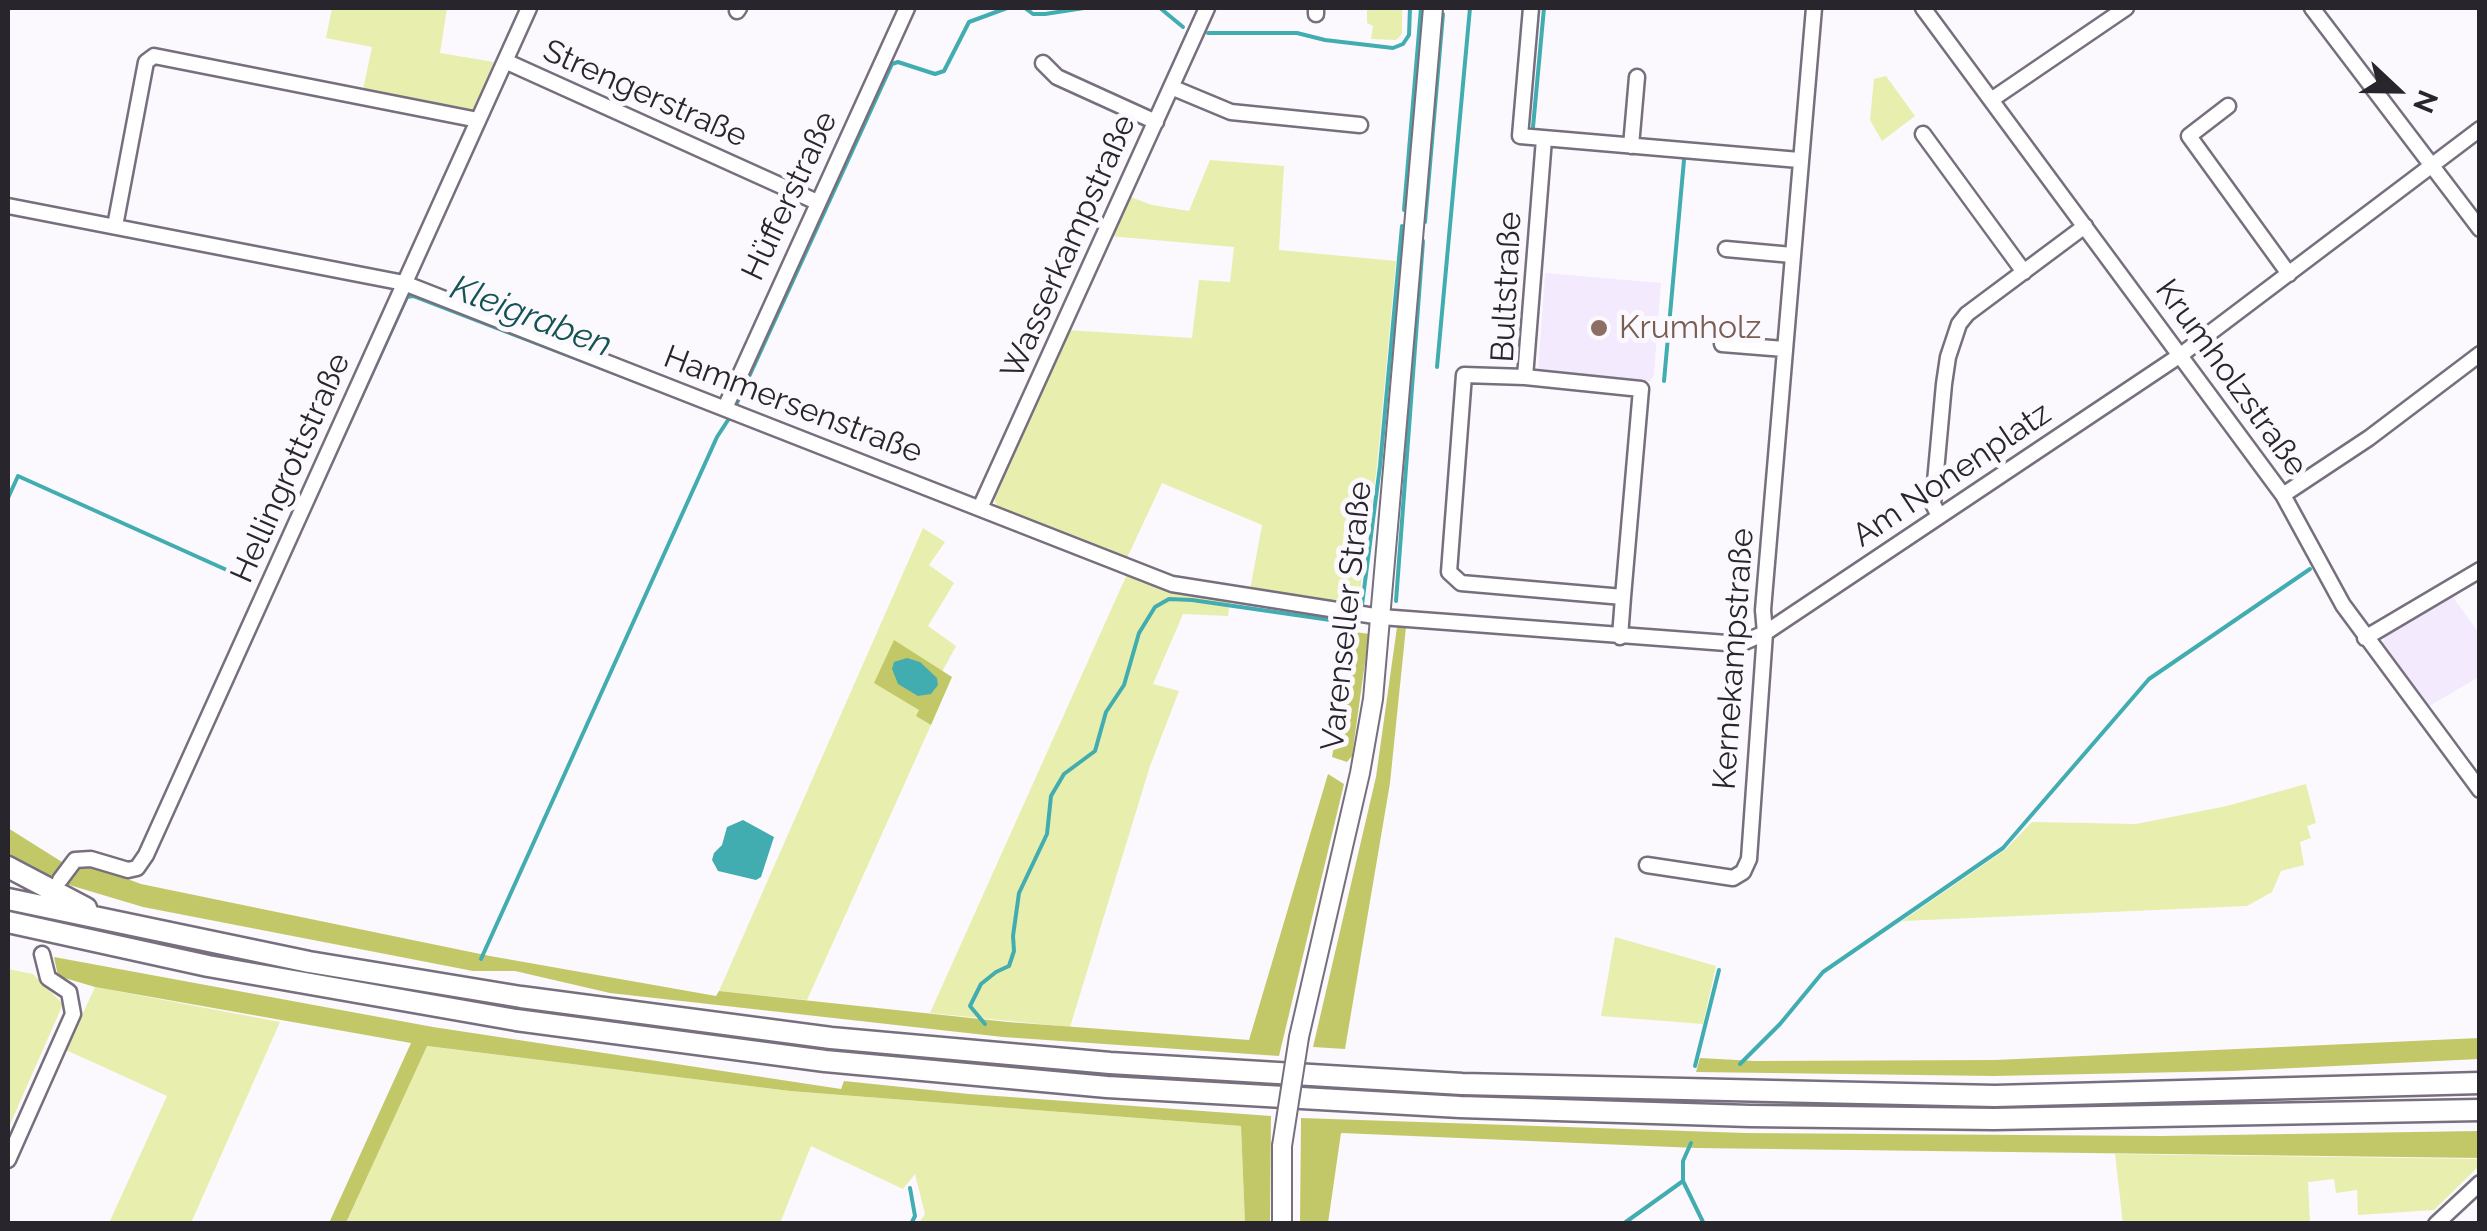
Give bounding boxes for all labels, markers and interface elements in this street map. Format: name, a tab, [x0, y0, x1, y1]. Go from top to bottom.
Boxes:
street label: Strengerstraße	[537, 32, 753, 156]
north arrow	[2347, 40, 2447, 140]
text: N	[2406, 85, 2445, 118]
street label: Hüfferstraße	[734, 105, 846, 287]
street label: Wasserkampstraße	[994, 109, 1144, 385]
street label: Bultstraße	[1484, 211, 1530, 363]
water label: Kleigraben	[445, 267, 617, 367]
street label: Krumholzstraße	[2147, 272, 2315, 484]
place label: Krumholz	[1619, 309, 1761, 347]
marker: Krumholz	[1588, 317, 1610, 339]
street label: Hammersenstraße	[658, 338, 928, 472]
street label: Hellingrottstraße	[223, 347, 359, 589]
street label: Am Nonenplatz	[1846, 394, 2058, 556]
street label: Varenseller Straße	[1314, 480, 1380, 752]
street label: Kernekampstraße	[1706, 527, 1762, 791]

